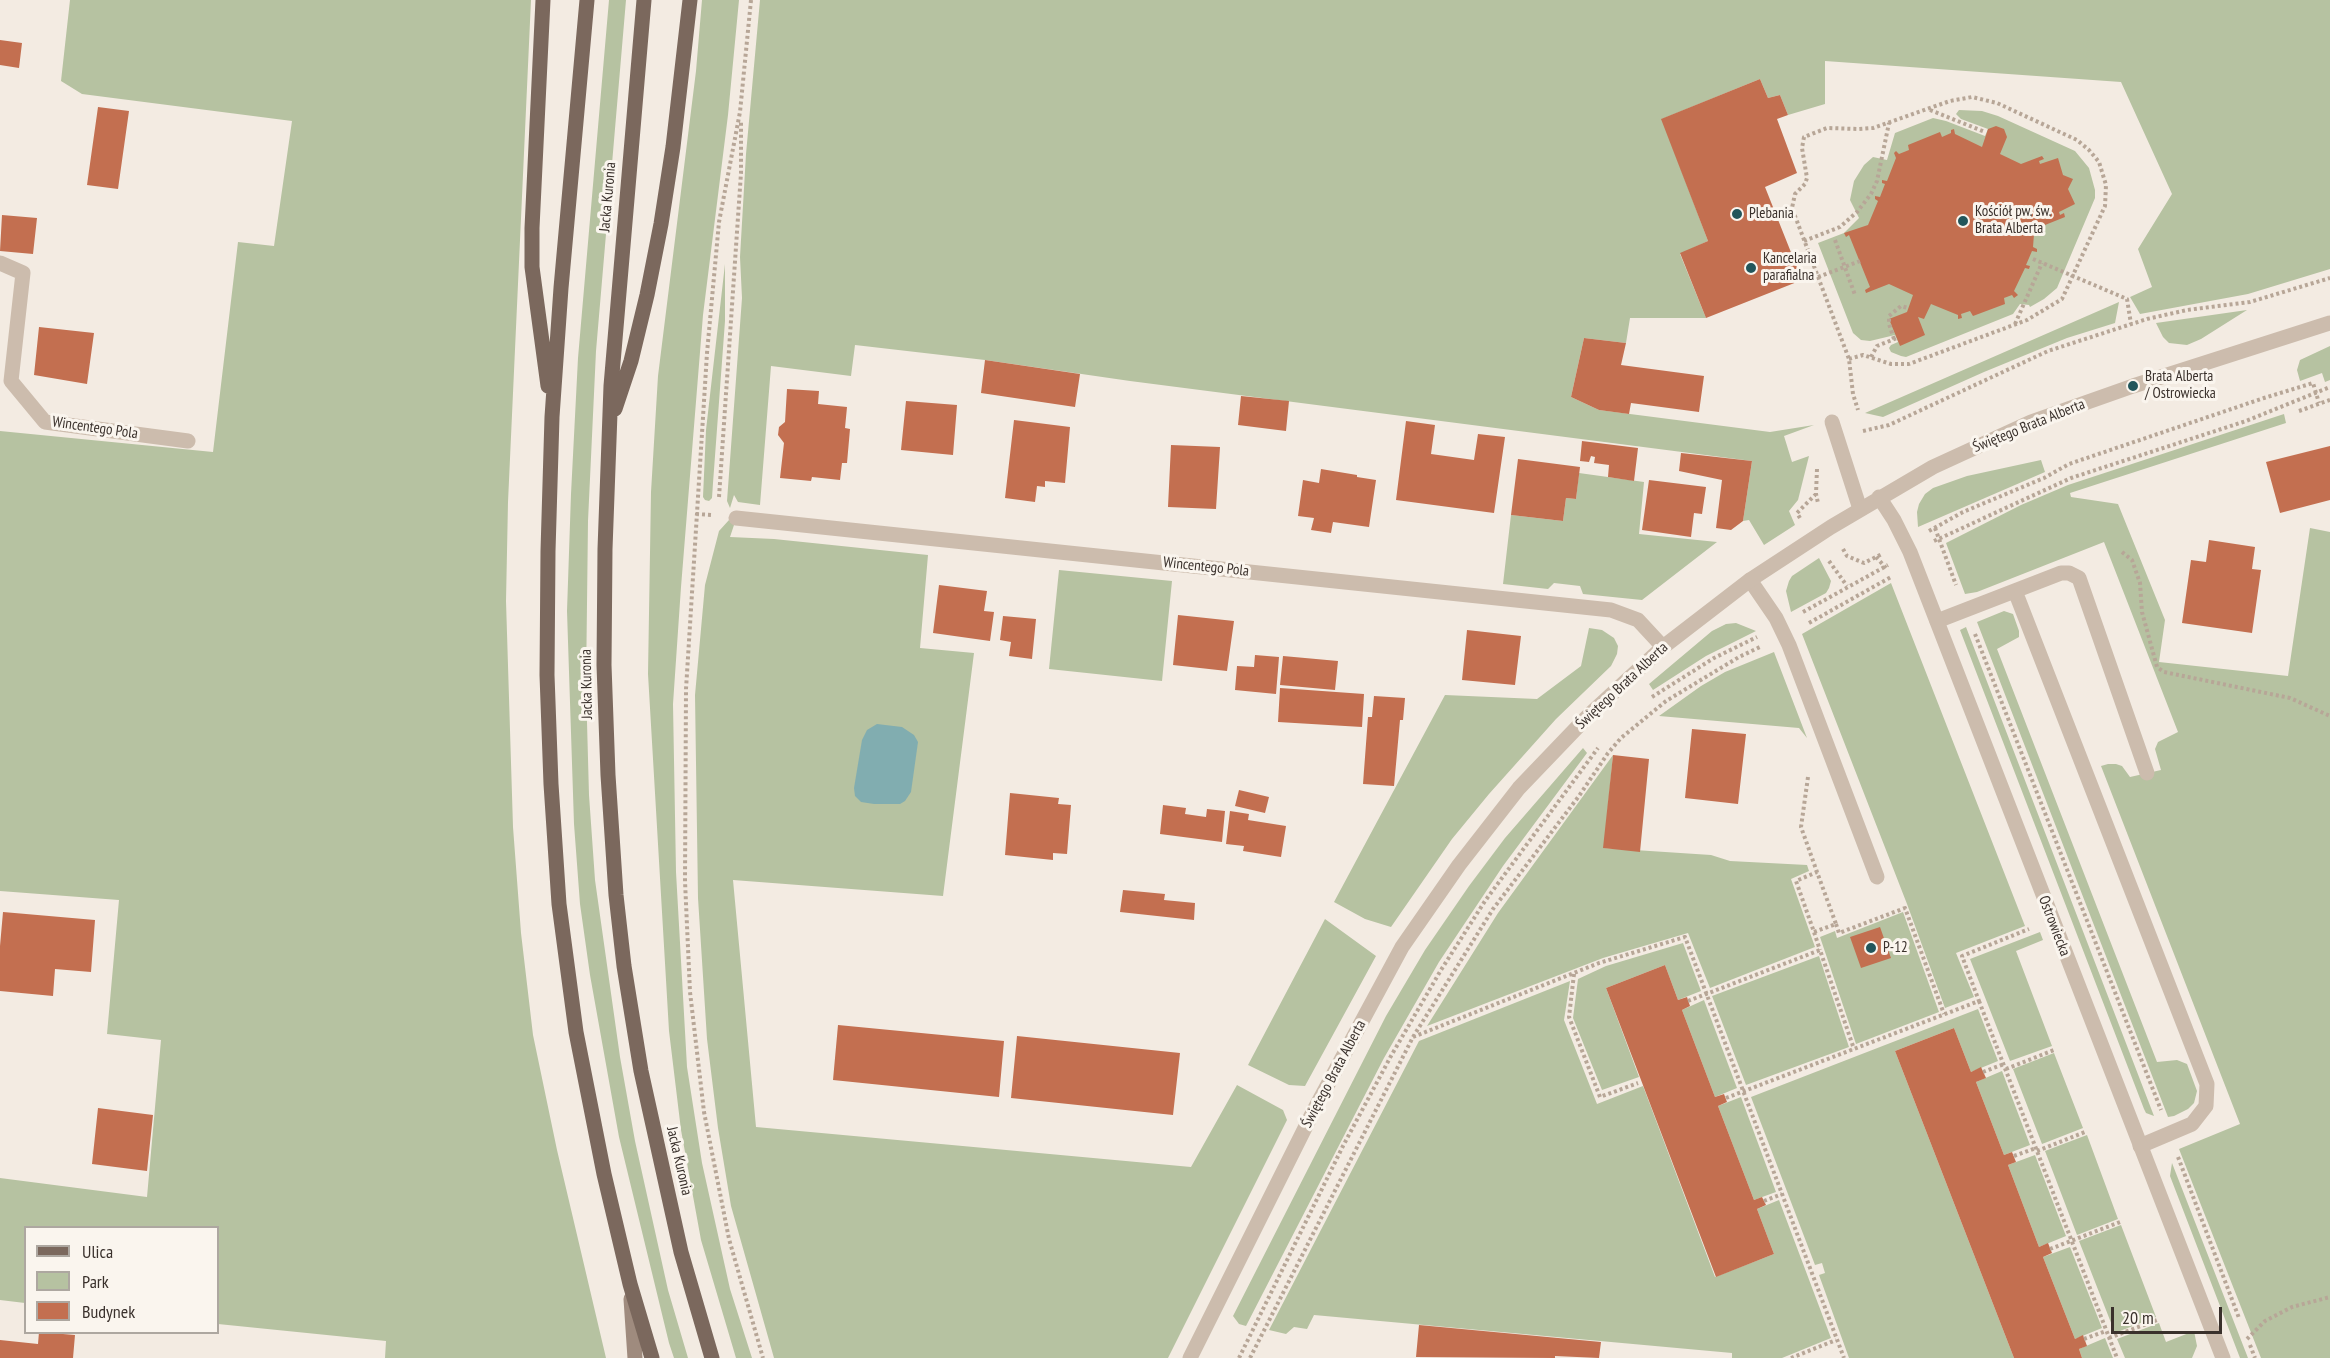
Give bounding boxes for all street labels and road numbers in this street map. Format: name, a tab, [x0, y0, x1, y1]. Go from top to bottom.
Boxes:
street label: Jacka Kuronia	[596, 161, 620, 233]
street label: Świętego Brata Alberta	[1970, 395, 2088, 457]
street label: Wincentego Pola	[51, 413, 139, 443]
street label: Wincentego Pola	[1162, 554, 1250, 580]
street label: Świętego Brata Alberta	[1572, 639, 1672, 733]
street label: Jacka Kuronia	[577, 649, 597, 719]
street label: Ostrowiecka	[2034, 893, 2074, 959]
street label: Świętego Brata Alberta	[1298, 1017, 1370, 1131]
street label: Jacka Kuronia	[662, 1125, 696, 1197]

